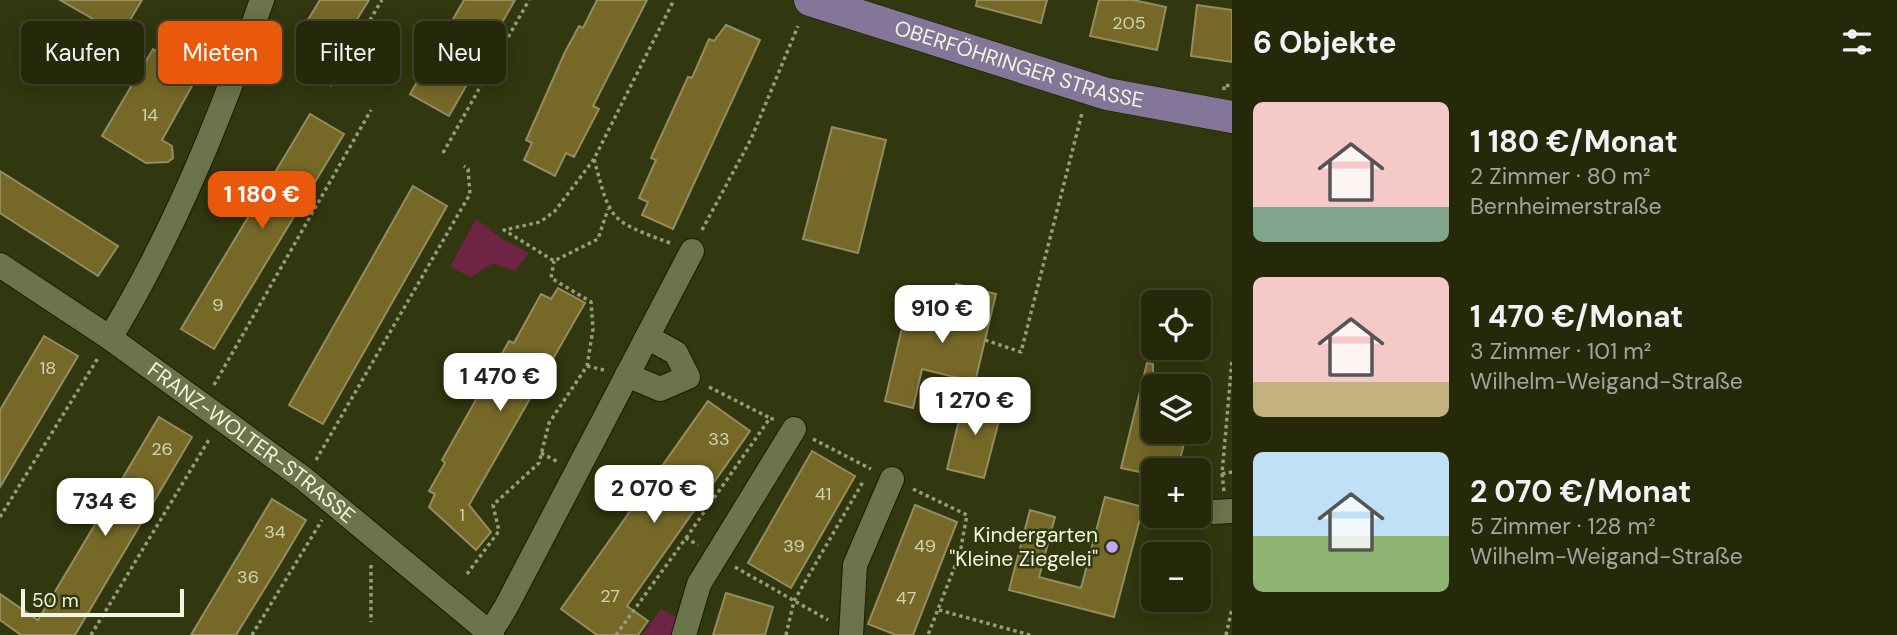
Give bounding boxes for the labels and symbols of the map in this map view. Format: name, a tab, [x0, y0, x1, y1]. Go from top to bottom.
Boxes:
house number: 205	[1112, 11, 1146, 35]
street label: OBERFÖHRINGER STRASSE	[891, 14, 1146, 114]
house number: 14	[142, 103, 158, 127]
pin: 1 180 €	[197, 172, 327, 231]
pin: 910 €	[893, 286, 991, 345]
house number: 9	[212, 293, 224, 317]
pin: 1 470 €	[435, 354, 565, 413]
house number: 18	[40, 356, 56, 380]
street label: FRANZ-WOLTER-STRASSE	[142, 356, 361, 530]
pin: 1 270 €	[910, 378, 1040, 437]
house number: 33	[708, 427, 730, 451]
house number: 26	[151, 437, 173, 461]
pin: 2 070 €	[589, 466, 719, 525]
pin: 734 €	[56, 478, 154, 538]
house number: 41	[815, 482, 831, 506]
house number: 1	[459, 503, 465, 527]
house number: 34	[264, 520, 286, 544]
place label: Kindergarten "Kleine Ziegelei"	[949, 521, 1098, 573]
house number: 39	[783, 534, 805, 558]
house number: 49	[914, 534, 936, 558]
marker: Kindergarten "Kleine Ziegelei"	[1104, 539, 1120, 555]
house number: 36	[237, 565, 259, 589]
house number: 27	[600, 584, 620, 608]
scale bar	[21, 586, 184, 618]
house number: 47	[896, 586, 916, 610]

